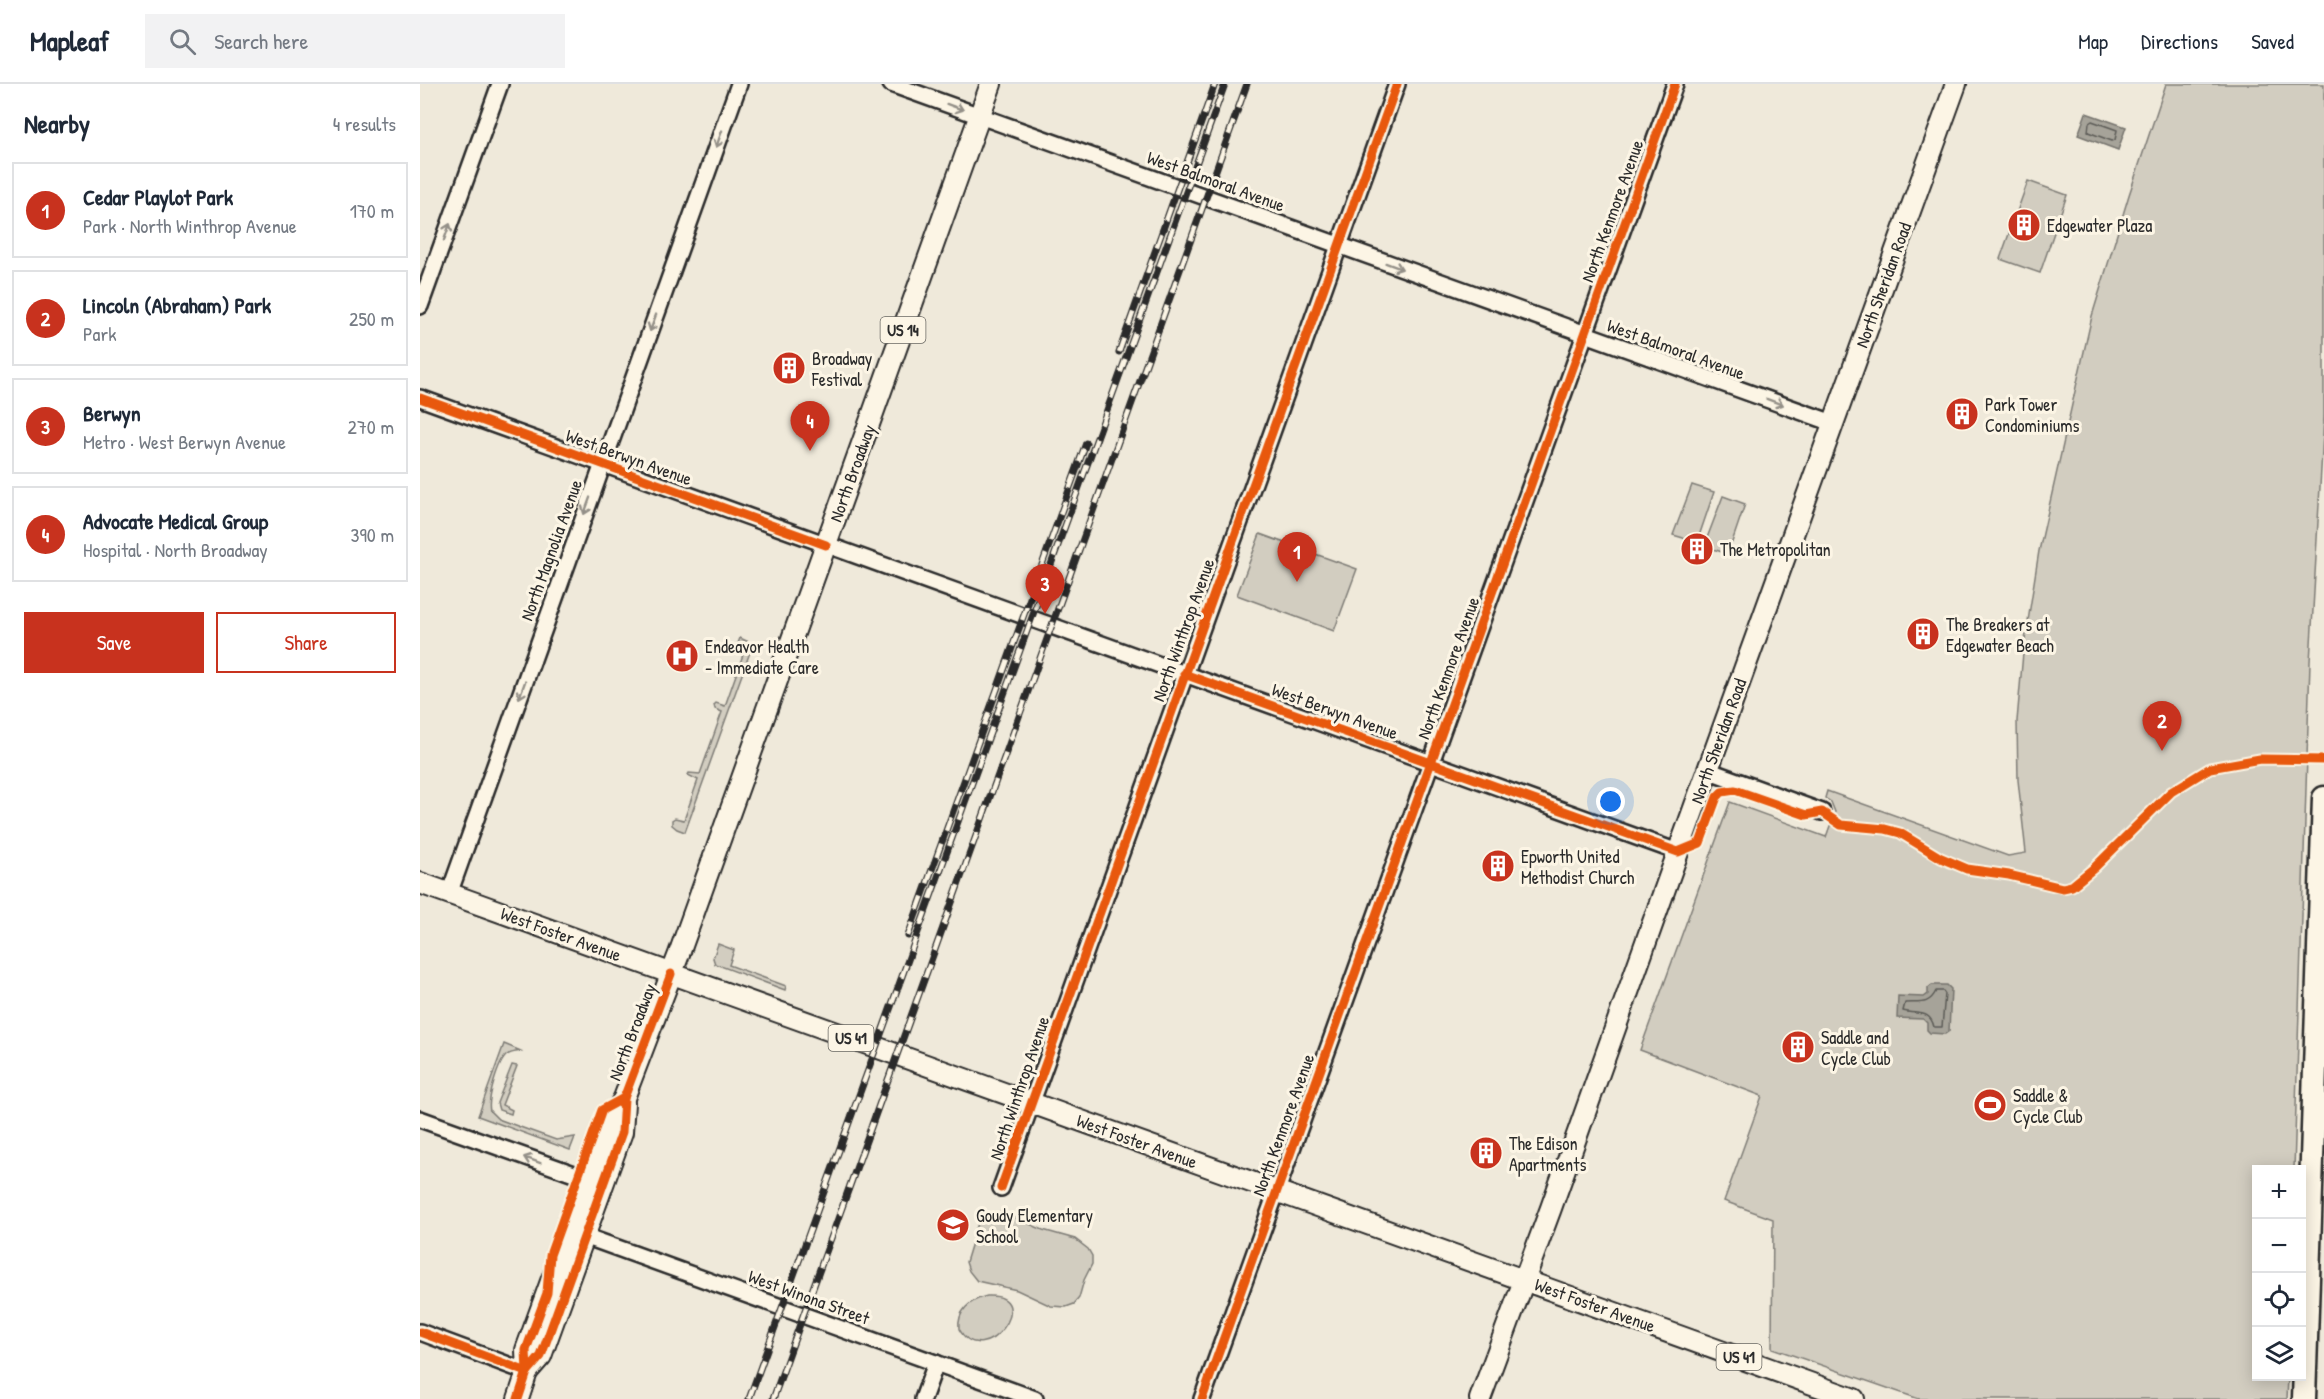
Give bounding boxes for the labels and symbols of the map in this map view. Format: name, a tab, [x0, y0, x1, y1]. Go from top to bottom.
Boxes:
one-way arrow	[945, 102, 964, 113]
one-way arrow	[713, 129, 724, 148]
street label: North Kenmore Avenue	[1575, 136, 1649, 286]
street label: West Balmoral Avenue	[1144, 145, 1288, 217]
building icon: Edgewater Plaza	[2006, 207, 2042, 243]
place label: Edgewater Plaza	[2047, 213, 2152, 238]
street label: North Sheridan Road	[1849, 219, 1917, 351]
one-way arrow	[442, 223, 453, 241]
one-way arrow	[1384, 261, 1402, 272]
one-way arrow	[647, 313, 658, 332]
street label: West Balmoral Avenue	[1604, 313, 1748, 385]
road number: US 14	[880, 317, 926, 343]
place label: Broadway Festival	[811, 346, 873, 392]
building icon: Broadway Festival	[771, 350, 807, 386]
place label: Park Tower Condominiums	[1985, 392, 2079, 438]
building icon: Park Tower Condominiums	[1944, 396, 1980, 432]
one-way arrow	[1765, 398, 1784, 409]
pin: 4	[790, 402, 830, 451]
street label: North Broadway	[823, 420, 881, 525]
street label: West Berwyn Avenue	[562, 423, 696, 491]
street label: North Magnolia Avenue	[514, 476, 588, 624]
one-way arrow	[581, 496, 592, 515]
building icon: The Metropolitan	[1679, 531, 1715, 567]
pin: 1	[1278, 532, 1316, 582]
place label: The Metropolitan	[1720, 537, 1831, 562]
street label: North Winthrop Avenue	[1146, 555, 1220, 705]
pin: 3	[1026, 564, 1064, 614]
street label: North Kenmore Avenue	[1411, 593, 1485, 743]
place label: The Breakers at Edgewater Beach	[1946, 612, 2054, 658]
building icon: The Breakers at Edgewater Beach	[1905, 616, 1941, 652]
place label: Endeavor Health - Immediate Care	[705, 634, 819, 680]
hospital icon: Endeavor Health - Immediate Care	[664, 638, 700, 674]
street label: North Sheridan Road	[1684, 675, 1752, 807]
street label: West Berwyn Avenue	[1268, 677, 1402, 745]
one-way arrow	[515, 680, 526, 699]
pin: 2	[2142, 702, 2182, 751]
your location	[1596, 787, 1625, 816]
place label: Epworth United Methodist Church	[1521, 844, 1635, 890]
building icon: Epworth United Methodist Church	[1480, 848, 1516, 884]
street label: West Foster Avenue	[497, 901, 625, 967]
street label: North Broadway	[602, 980, 662, 1084]
street label: North Winthrop Avenue	[983, 1013, 1055, 1163]
road number: US 41	[828, 1025, 874, 1051]
place label: Saddle and Cycle Club	[1821, 1025, 1891, 1071]
building icon: Saddle and Cycle Club	[1780, 1029, 1816, 1065]
street label: North Kenmore Avenue	[1246, 1050, 1320, 1200]
place label: Saddle & Cycle Club	[2013, 1083, 2083, 1129]
sports icon: Saddle & Cycle Club	[1972, 1087, 2008, 1123]
street label: West Foster Avenue	[1073, 1108, 1201, 1174]
place label: The Edison Apartments	[1509, 1131, 1586, 1177]
building icon: The Edison Apartments	[1468, 1135, 1504, 1171]
one-way arrow	[523, 1153, 542, 1164]
place label: Goudy Elementary School	[976, 1203, 1093, 1249]
school or university icon: Goudy Elementary School	[935, 1207, 971, 1243]
street label: West Winona Street	[745, 1263, 874, 1331]
street label: West Foster Avenue	[1531, 1272, 1659, 1338]
road number: US 41	[1716, 1344, 1762, 1370]

